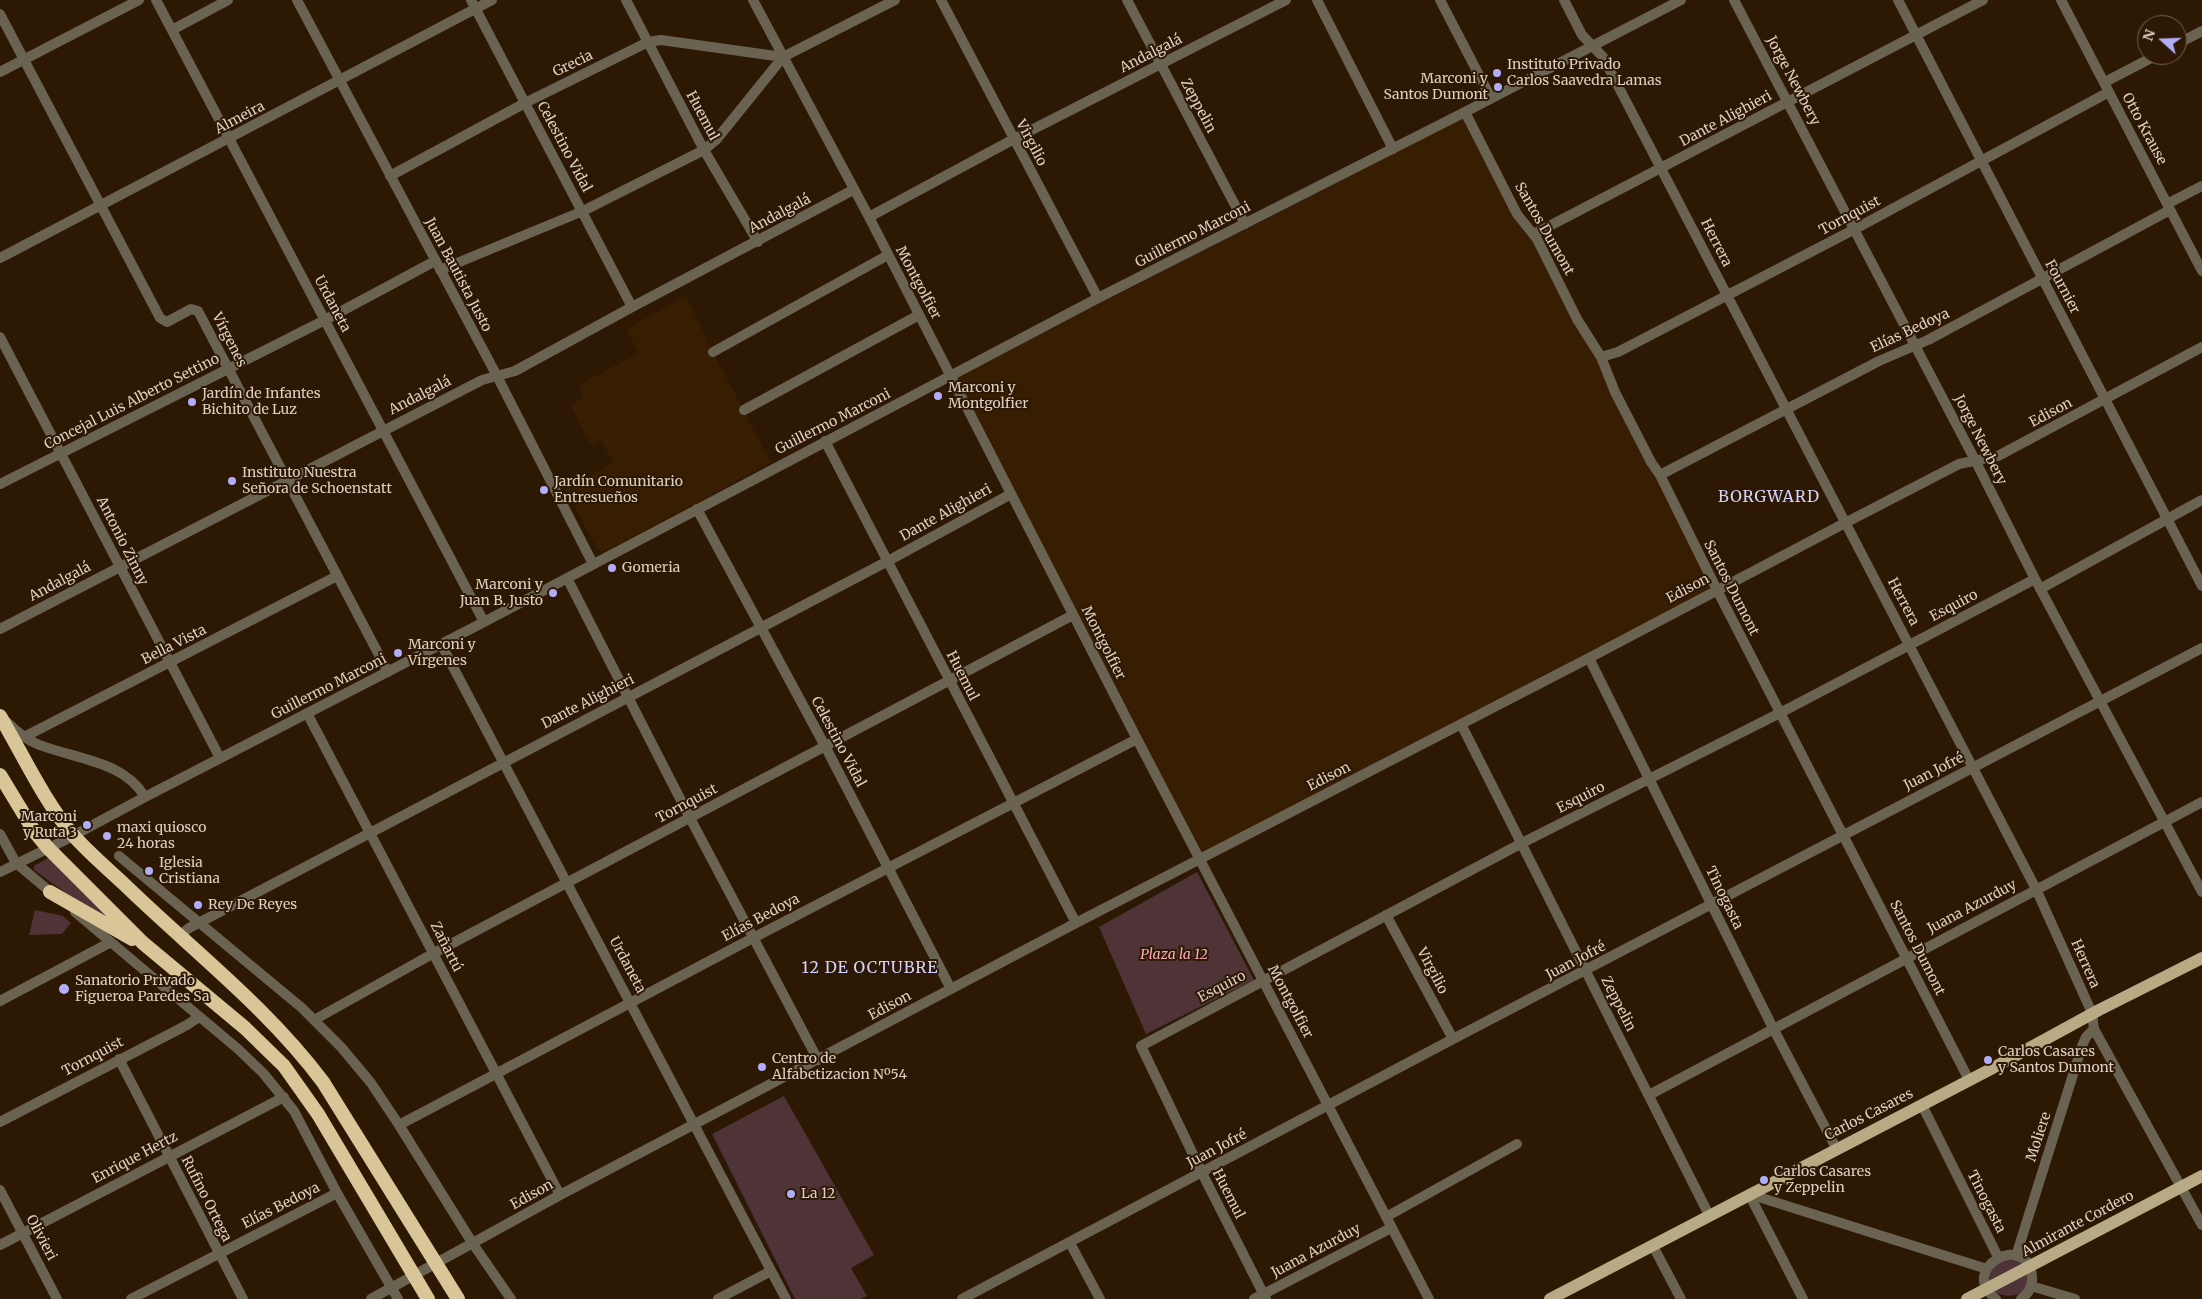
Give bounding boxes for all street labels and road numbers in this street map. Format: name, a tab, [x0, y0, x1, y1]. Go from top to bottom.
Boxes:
street label: Andalgalá	[1117, 31, 1185, 77]
street label: Jorge Newbery	[1762, 34, 1824, 128]
street label: Grecia	[550, 47, 596, 81]
street label: Zeppelin	[1177, 76, 1219, 136]
street label: Huemul	[682, 88, 722, 144]
street label: Dante Alighieri	[1677, 88, 1775, 150]
street label: Otto Krause	[2118, 90, 2170, 168]
street label: Almeira	[212, 98, 268, 138]
street label: Celestino Vidal	[533, 99, 595, 195]
street label: Virgilio	[1012, 117, 1050, 169]
street label: Santos Dumont	[1511, 180, 1577, 278]
street label: Andalgalá	[746, 191, 814, 237]
street label: Tornquist	[1817, 193, 1883, 239]
street label: Guillermo Marconi	[1133, 199, 1253, 271]
street label: Juan Bautista Justo	[421, 215, 495, 335]
street label: Herrera	[1697, 216, 1735, 270]
street label: Montgolfier	[892, 244, 944, 322]
street label: Fournier	[2041, 257, 2083, 317]
street label: Urdaneta	[310, 273, 354, 335]
street label: Elías Bedoya	[1868, 305, 1952, 357]
street label: Vírgenes	[208, 310, 250, 370]
street label: Concejal Luis Alberto Settino	[42, 350, 222, 454]
street label: Andalgalá	[386, 373, 454, 419]
street label: Guillermo Marconi	[773, 386, 893, 458]
street label: Jorge Newbery	[1950, 392, 2010, 488]
street label: Edison	[2027, 395, 2075, 431]
street label: Dante Alighieri	[897, 481, 995, 545]
street label: Antonio Zinny	[92, 494, 152, 588]
street label: Santos Dumont	[1700, 538, 1762, 638]
street label: Andalgalá	[26, 559, 94, 605]
street label: Edison	[1664, 571, 1712, 607]
street label: Herrera	[1883, 575, 1923, 629]
street label: Esquiro	[1927, 586, 1981, 626]
street label: Montgolfier	[1077, 603, 1129, 683]
street label: Bella Vista	[139, 622, 209, 668]
street label: Huemul	[942, 648, 982, 704]
street label: Guillermo Marconi	[269, 651, 389, 723]
street label: Dante Alighieri	[539, 671, 637, 733]
street label: Celestino Vidal	[807, 694, 869, 790]
street label: Juan Jofré	[1901, 750, 1967, 794]
street label: Edison	[1305, 759, 1353, 795]
street label: Esquiro	[1554, 779, 1608, 817]
street label: Tornquist	[654, 781, 720, 827]
street label: Tinogasta	[1702, 864, 1746, 932]
street label: Juana Azurduy	[1925, 876, 2019, 938]
street label: Elías Bedoya	[720, 891, 802, 945]
street label: Santos Dumont	[1886, 898, 1948, 998]
street label: Zañartú	[426, 919, 466, 975]
street label: Urdaneta	[605, 934, 649, 996]
street label: Herrera	[2067, 937, 2103, 991]
street label: Juan Jofré	[1543, 938, 1609, 984]
street label: Virgilio	[1413, 945, 1451, 997]
street label: Montgolfier	[1264, 963, 1316, 1041]
street label: Esquiro	[1195, 967, 1249, 1007]
street label: Zeppelin	[1597, 974, 1639, 1034]
street label: Edison	[866, 988, 914, 1024]
street label: Tornquist	[60, 1034, 126, 1080]
street label: Carlos Casares	[1822, 1085, 1916, 1145]
street label: Moliere	[2023, 1110, 2055, 1164]
street label: Juan Jofré	[1184, 1126, 1250, 1172]
street label: Enrique Hertz	[89, 1128, 181, 1188]
street label: Rufino Ortega	[177, 1153, 235, 1245]
street label: Huemul	[1208, 1166, 1248, 1222]
street label: Tinogasta	[1963, 1168, 2009, 1236]
street label: Edison	[508, 1176, 556, 1214]
street label: Elías Bedoya	[239, 1179, 323, 1233]
street label: Almirante Cordero	[2019, 1187, 2137, 1261]
street label: Olivieri	[22, 1212, 60, 1264]
street label: Juana Azurduy	[1269, 1220, 1363, 1282]

